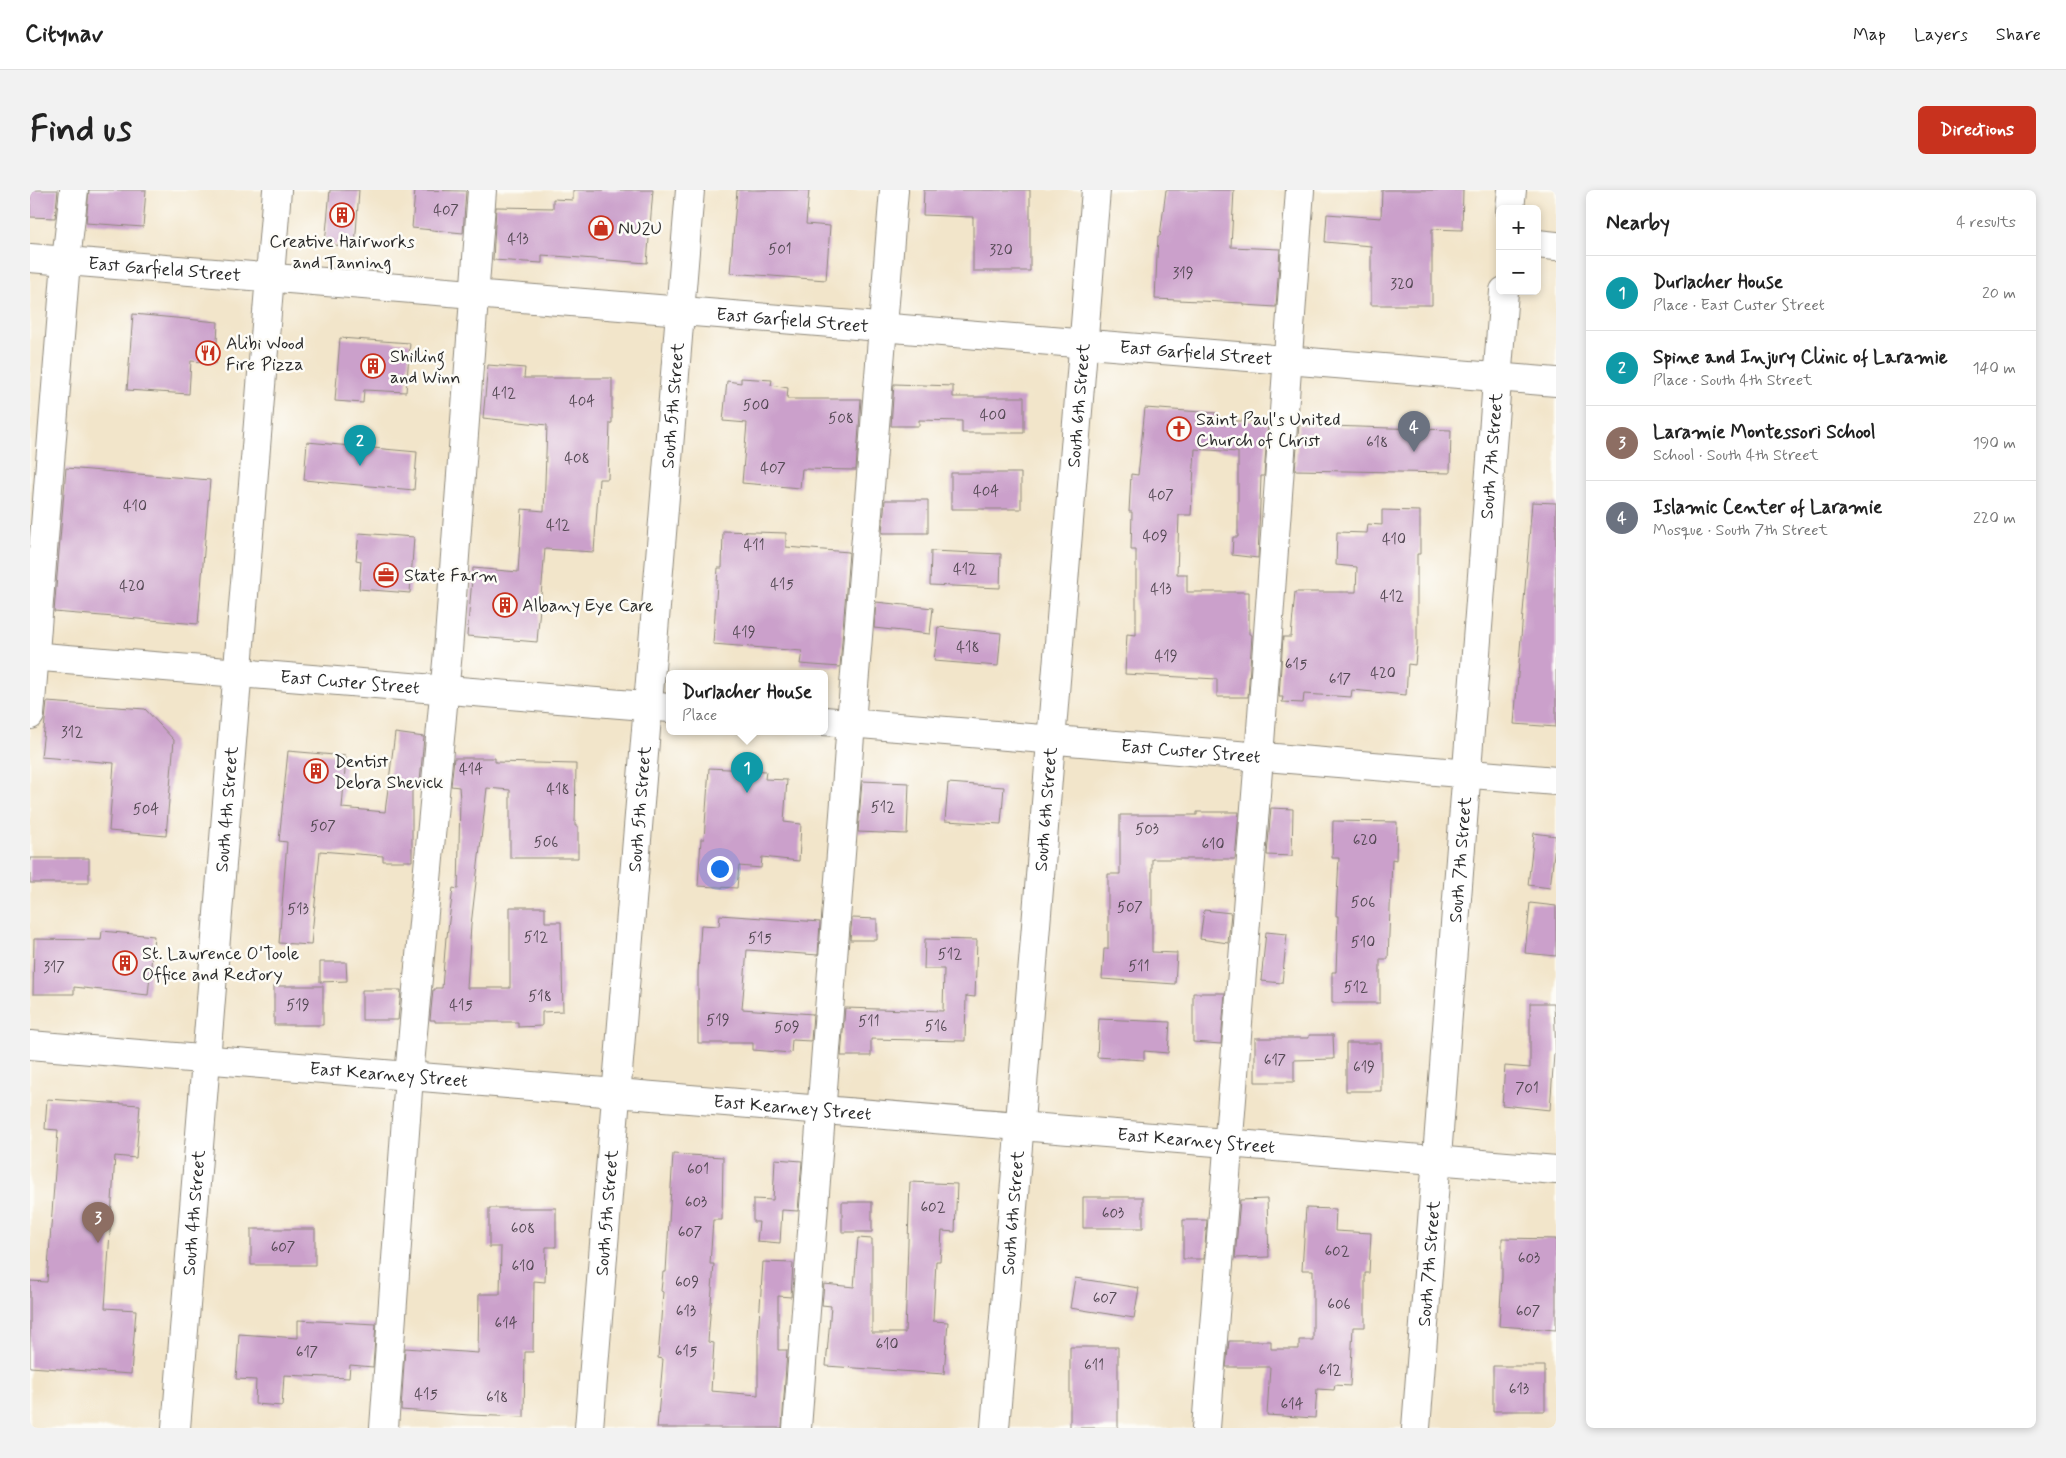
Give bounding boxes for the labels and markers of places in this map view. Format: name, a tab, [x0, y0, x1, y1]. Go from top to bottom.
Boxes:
building icon: Creative Hairworks and Tanning	[329, 202, 355, 228]
shop icon: NU2U	[588, 215, 614, 241]
place label: NU2U	[618, 217, 662, 241]
place label: Creative Hairworks and Tanning	[269, 230, 415, 275]
place label: Alibi Wood Fire Pizza	[226, 332, 304, 377]
restaurant icon: Alibi Wood Fire Pizza	[195, 340, 221, 366]
place label: Shilling and Winn	[390, 345, 461, 390]
building icon: Shilling and Winn	[360, 353, 386, 379]
place label: Saint Paul's United Church of Christ	[1196, 408, 1340, 453]
pin: 4	[1398, 411, 1430, 452]
church icon: Saint Paul's United Church of Christ	[1166, 416, 1192, 442]
pin: 2	[344, 425, 376, 466]
office icon: State Farm	[373, 562, 399, 588]
place label: State Farm	[404, 564, 498, 588]
building icon: Albany Eye Care	[492, 592, 518, 618]
place label: Albany Eye Care	[522, 594, 654, 618]
place label: Dentist Debra Shevick	[334, 750, 443, 795]
pin: 1	[731, 752, 763, 793]
building icon: Dentist Debra Shevick	[303, 758, 329, 784]
place label: St. Lawrence O'Toole Office and Rectory	[142, 942, 299, 987]
building icon: St. Lawrence O'Toole Office and Rectory	[112, 950, 138, 976]
pin: 3	[82, 1202, 114, 1243]

